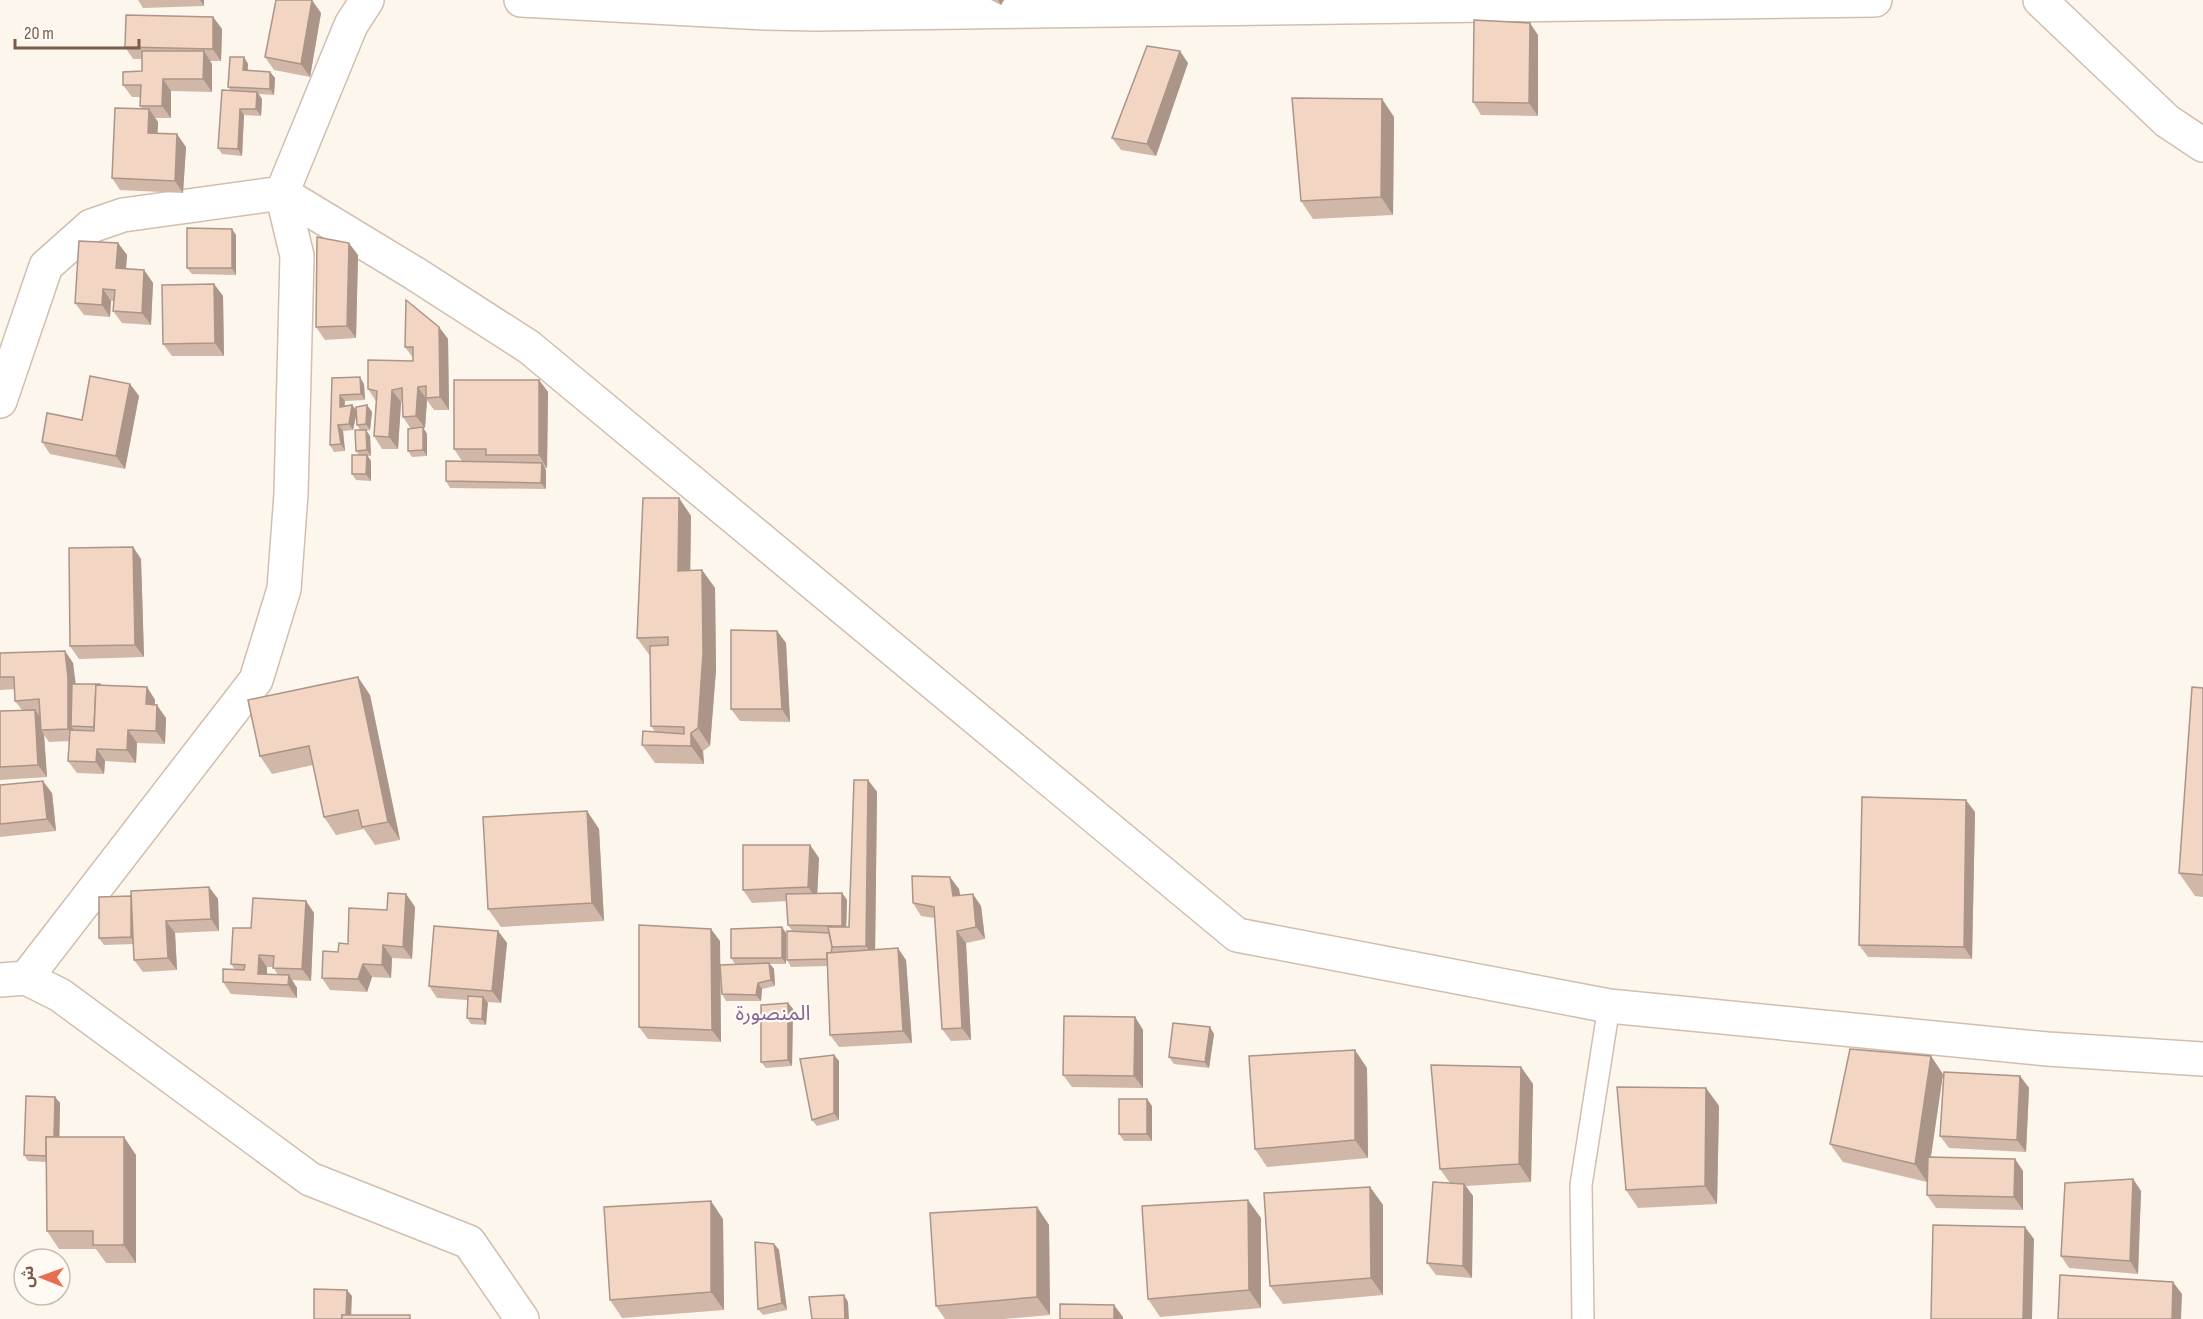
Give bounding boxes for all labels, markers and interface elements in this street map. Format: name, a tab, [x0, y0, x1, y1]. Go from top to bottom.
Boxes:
scale bar	[15, 12, 140, 50]
text: 20 m	[24, 23, 54, 44]
district label: المنصورة	[735, 1001, 811, 1026]
north arrow	[12, 1247, 72, 1307]
text: ش	[19, 1266, 38, 1288]

